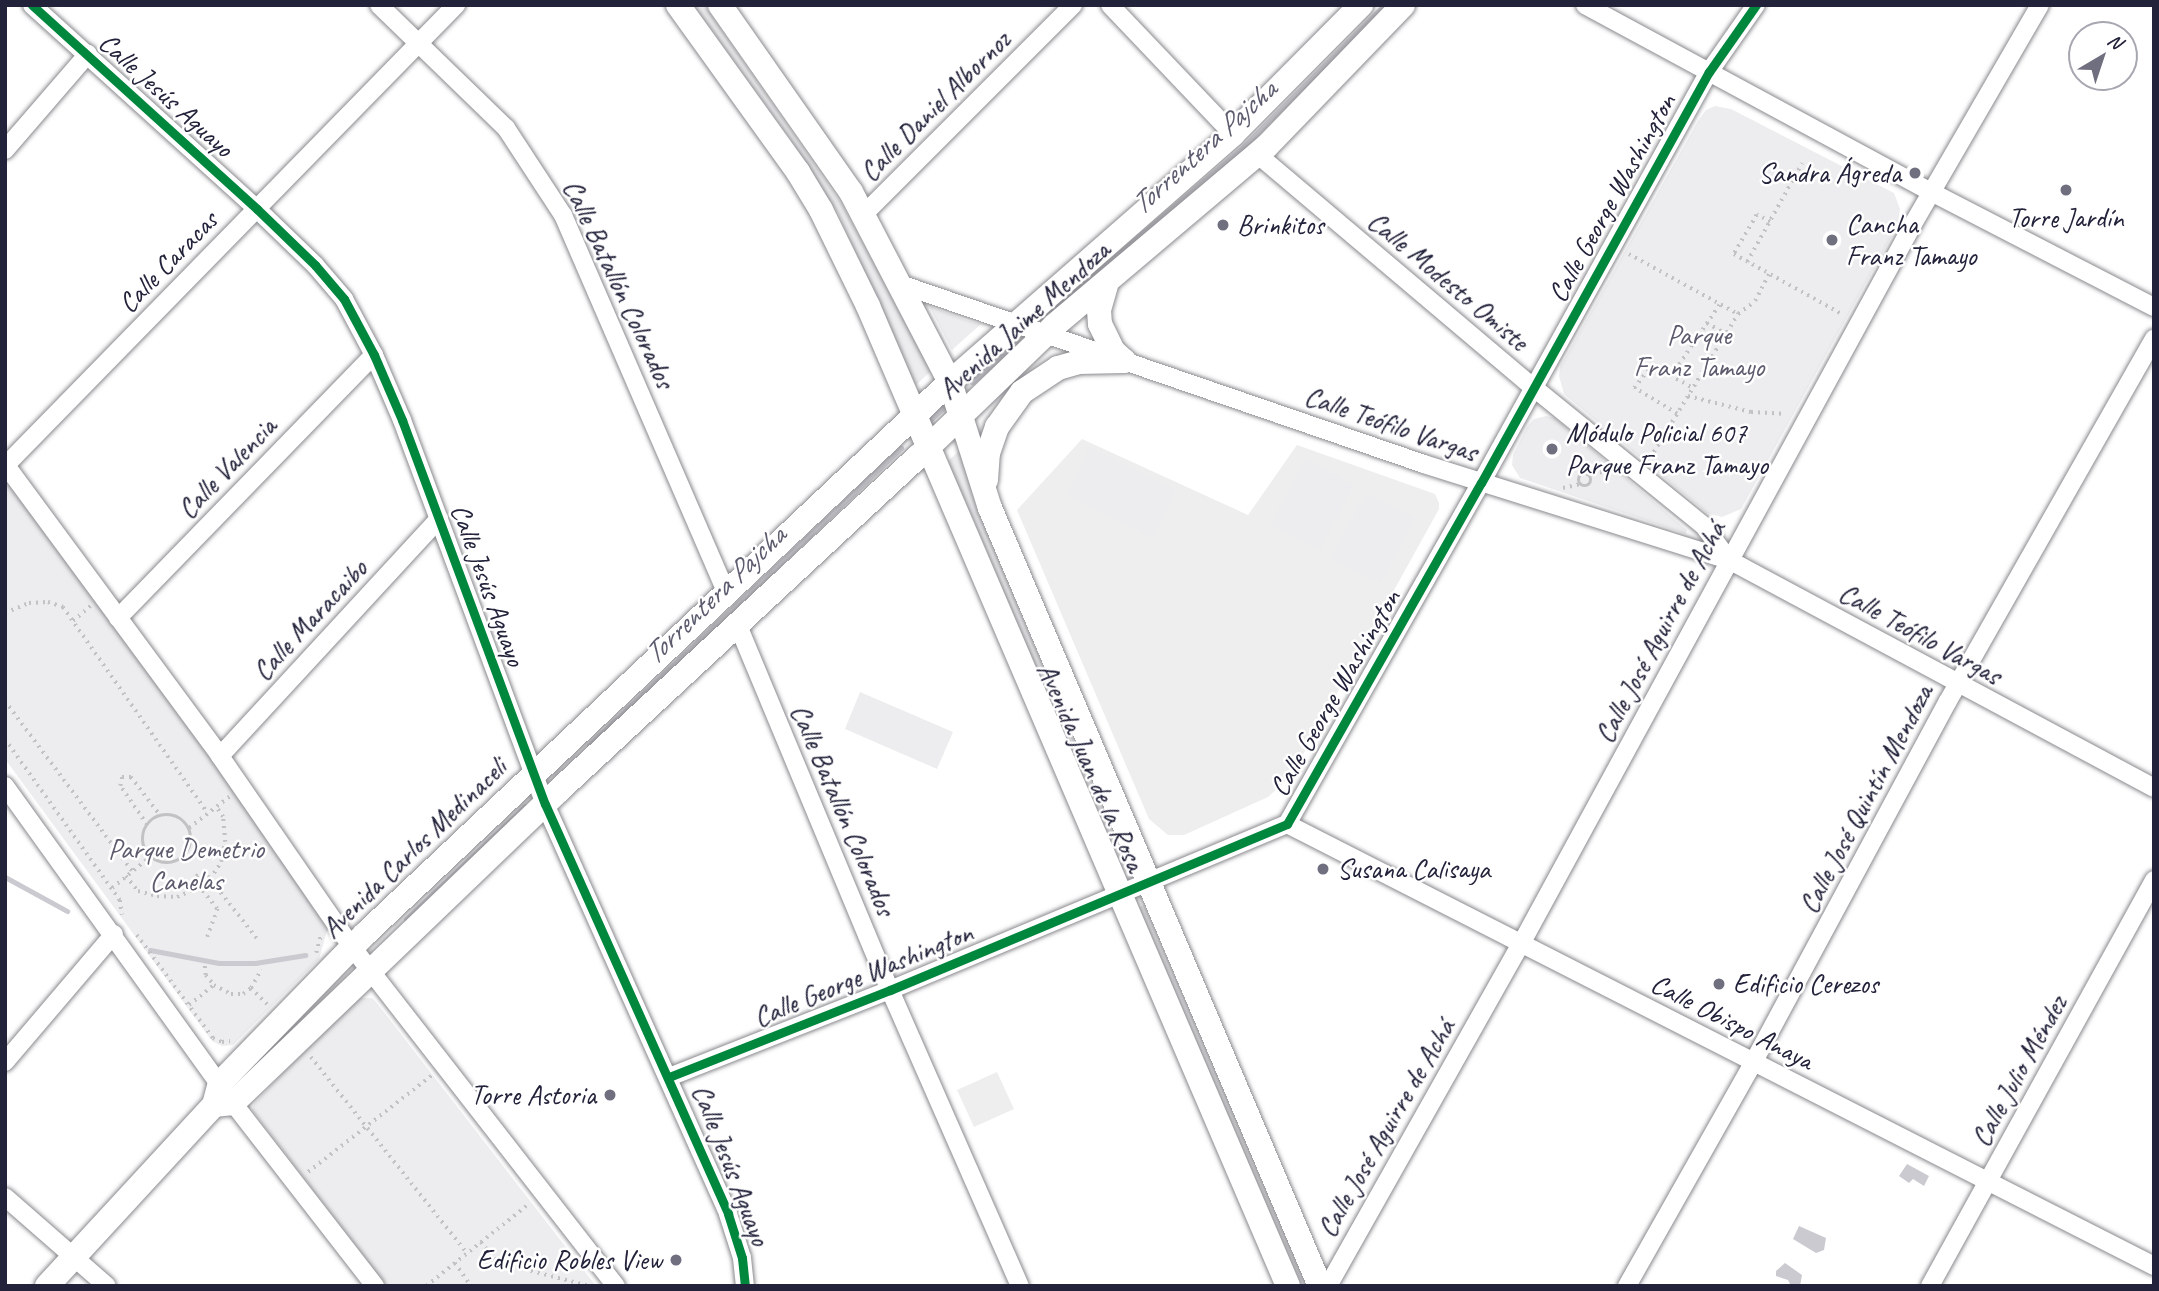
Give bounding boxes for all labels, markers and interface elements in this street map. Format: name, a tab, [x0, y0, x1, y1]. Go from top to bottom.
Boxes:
north arrow	[2068, 21, 2138, 91]
street label: Calle Daniel Albornoz	[852, 23, 1018, 189]
street label: Calle Jesús Aguayo	[92, 26, 240, 164]
text: N	[2103, 28, 2127, 54]
water label: Torrentera Pajcha	[1122, 72, 1284, 222]
street label: Calle George Washington	[1541, 88, 1683, 308]
place label: Sandra Ágreda	[1758, 156, 1901, 190]
marker: Sandra Ágreda	[1907, 165, 1923, 181]
street label: Calle Batallón Colorados	[556, 174, 682, 394]
marker: Torre Jardín	[2058, 182, 2074, 198]
place label: Torre Jardín	[2008, 201, 2124, 235]
street label: Calle Caracas	[111, 204, 225, 320]
street label: Calle Modesto Omiste	[1361, 204, 1535, 358]
place label: Cancha Franz Tamayo	[1846, 207, 1978, 273]
place label: Brinkitos	[1237, 208, 1324, 242]
marker: Brinkitos	[1215, 217, 1231, 233]
marker: Cancha Franz Tamayo	[1824, 232, 1840, 248]
street label: Avenida Jaime Mendoza	[931, 234, 1117, 406]
park label: Parque Franz Tamayo	[1633, 318, 1765, 384]
street label: Calle Teófilo Vargas	[1301, 379, 1481, 469]
street label: Calle Valencia	[170, 410, 284, 526]
place label: Módulo Policial 607 Parque Franz Tamayo	[1566, 416, 1769, 482]
marker: Módulo Policial 607 Parque Franz Tamayo	[1544, 441, 1560, 457]
street label: Calle Jesús Aguayo	[443, 500, 533, 670]
street label: Calle José Aguirre de Achá	[1587, 516, 1733, 748]
water label: Torrentera Pajcha	[635, 518, 793, 672]
street label: Calle Maracaibo	[246, 553, 374, 687]
street label: Calle Teófilo Vargas	[1833, 576, 2007, 692]
street label: Calle George Washington	[1262, 583, 1408, 803]
street label: Avenida Juan de la Rosa	[1030, 658, 1152, 876]
street label: Calle José Quintín Mendoza	[1792, 679, 1940, 919]
street label: Calle Batallón Colorados	[783, 699, 903, 921]
street label: Avenida Carlos Medinaceli	[314, 751, 514, 945]
park label: Parque Demetrio Canelas	[108, 832, 264, 898]
place label: Susana Calisaya	[1337, 852, 1490, 886]
marker: Susana Calisaya	[1315, 861, 1331, 877]
street label: Calle George Washington	[748, 916, 978, 1034]
street label: Calle Obispo Anaya	[1645, 967, 1819, 1077]
place label: Edificio Cerezos	[1733, 967, 1878, 1001]
marker: Edificio Cerezos	[1711, 976, 1727, 992]
street label: Calle Julio Méndez	[1964, 990, 2074, 1152]
street label: Calle José Aguirre de Achá	[1310, 1013, 1462, 1243]
place label: Torre Astoria	[471, 1078, 596, 1112]
street label: Calle Jesús Aguayo	[685, 1080, 777, 1250]
marker: Torre Astoria	[602, 1087, 618, 1103]
place label: Edificio Robles View	[477, 1243, 662, 1277]
marker: Edificio Robles View	[668, 1252, 684, 1268]

